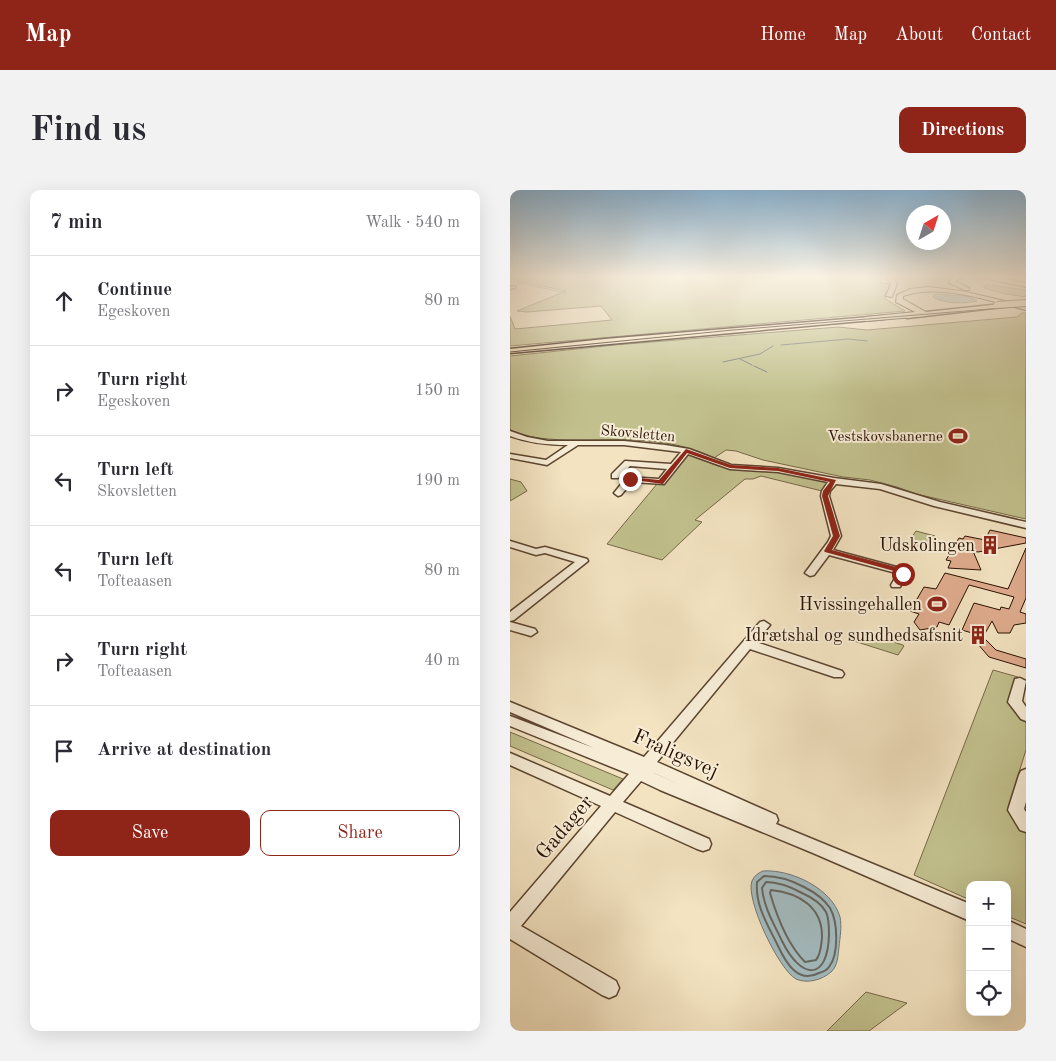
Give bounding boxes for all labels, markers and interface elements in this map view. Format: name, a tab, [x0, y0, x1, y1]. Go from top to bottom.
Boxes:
text: Map	[25, 23, 72, 47]
text: Home	[760, 26, 806, 44]
text: Map	[834, 26, 867, 44]
text: About	[895, 26, 943, 44]
text: Contact	[971, 26, 1031, 44]
button: Directions	[899, 107, 1026, 153]
text: Find us	[30, 113, 146, 148]
north arrow	[906, 205, 951, 250]
text: 7 min	[50, 212, 103, 233]
text: Walk · 540 m	[365, 215, 460, 231]
text: Continue	[97, 281, 172, 300]
icon: ahead	[50, 287, 78, 315]
text: 80 m	[424, 293, 460, 309]
text: Egeskoven	[97, 304, 170, 320]
text: Turn right	[97, 371, 187, 390]
icon: right	[50, 377, 78, 405]
text: 150 m	[415, 383, 460, 399]
text: Egeskoven	[97, 394, 170, 410]
street label: Skovsletten	[600, 424, 676, 445]
sports icon: Vestskovsbanerne	[947, 425, 969, 447]
place label: Vestskovsbanerne	[827, 430, 943, 445]
text: Turn left	[97, 461, 174, 480]
icon: left	[50, 467, 78, 495]
route end	[619, 468, 642, 491]
text: 190 m	[415, 473, 460, 489]
text: Skovsletten	[97, 484, 177, 500]
building icon: Udskolingen	[979, 534, 1001, 556]
place label: Udskolingen	[879, 537, 975, 555]
text: Turn left	[97, 551, 174, 570]
icon: left	[50, 557, 78, 585]
text: 80 m	[424, 563, 460, 579]
route start	[892, 563, 915, 586]
text: Tofteaasen	[97, 574, 172, 590]
sports icon: Hvissingehallen	[926, 593, 948, 615]
place label: Hvissingehallen	[799, 596, 922, 614]
building icon: Idrætshal og sundhedsafsnit	[967, 624, 989, 646]
place label: Idrætshal og sundhedsafsnit	[745, 627, 963, 645]
text: Turn right	[97, 641, 187, 660]
icon: right	[50, 647, 78, 675]
text: 40 m	[424, 653, 460, 669]
text: Tofteaasen	[97, 664, 172, 680]
street label: Fraligsvej	[629, 726, 721, 783]
icon: arrive	[50, 737, 78, 765]
text: Arrive at destination	[97, 741, 271, 760]
street label: Gadager	[533, 792, 598, 864]
button: Save	[50, 810, 250, 856]
button: Share	[260, 810, 460, 856]
map controls	[966, 881, 1011, 1016]
button: +	[966, 881, 1011, 926]
button: −	[966, 926, 1011, 971]
button: locate	[966, 971, 1011, 1016]

